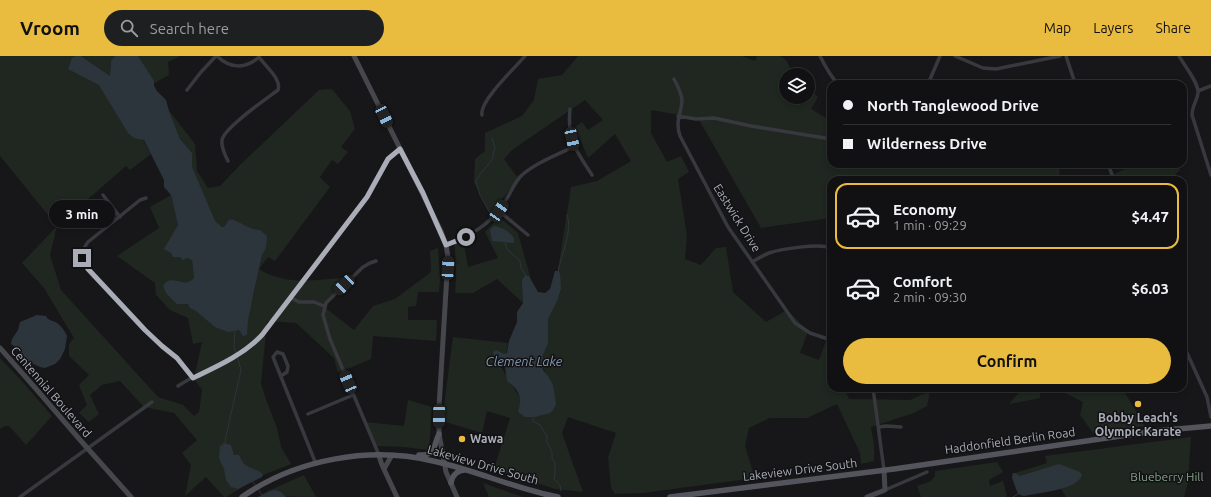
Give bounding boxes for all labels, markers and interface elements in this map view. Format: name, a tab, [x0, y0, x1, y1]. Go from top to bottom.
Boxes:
search box	[104, 10, 384, 46]
text: Vroom	[20, 17, 80, 39]
icon: search	[118, 17, 140, 39]
text: Search here	[150, 20, 229, 37]
text: Map	[1044, 20, 1071, 36]
text: Layers	[1093, 20, 1133, 36]
text: Share	[1155, 20, 1191, 36]
map controls	[779, 68, 815, 104]
button: layers	[779, 68, 815, 104]
text: North Tanglewood Drive	[867, 97, 1039, 114]
car	[373, 103, 395, 129]
car	[564, 126, 580, 152]
text: Wilderness Drive	[867, 135, 987, 152]
street label: Eastwick Drive	[711, 181, 764, 254]
car	[487, 198, 511, 224]
icon: car	[845, 198, 881, 234]
callout: 3 min	[49, 200, 115, 228]
text: Economy	[893, 201, 957, 218]
text: 3 min	[66, 207, 98, 221]
text: $4.47	[1131, 208, 1169, 225]
text: 1 min · 09:29	[893, 218, 967, 232]
route start	[457, 228, 475, 246]
route end	[73, 249, 91, 267]
car	[441, 256, 455, 280]
icon: car	[845, 270, 881, 306]
car	[331, 272, 357, 298]
text: Comfort	[893, 273, 952, 290]
text: $6.03	[1131, 280, 1169, 297]
text: 2 min · 09:30	[893, 290, 967, 304]
button: Confirm	[843, 338, 1171, 384]
street label: Centennial Boulevard	[9, 344, 94, 440]
water label: Clement Lake	[486, 354, 563, 368]
car	[338, 369, 358, 395]
marker: Bobby Leach's Olympic Karate	[1133, 399, 1143, 409]
car	[433, 404, 445, 428]
place label: Bobby Leach's Olympic Karate	[1095, 411, 1181, 438]
street label: Haddonfield Berlin Road	[944, 425, 1076, 456]
place label: Wawa	[470, 432, 503, 445]
marker: Wawa	[457, 434, 467, 444]
street label: Lakeview Drive South	[426, 442, 540, 487]
street label: Lakeview Drive South	[742, 456, 858, 483]
park label: Blueberry Hill	[1130, 470, 1204, 483]

